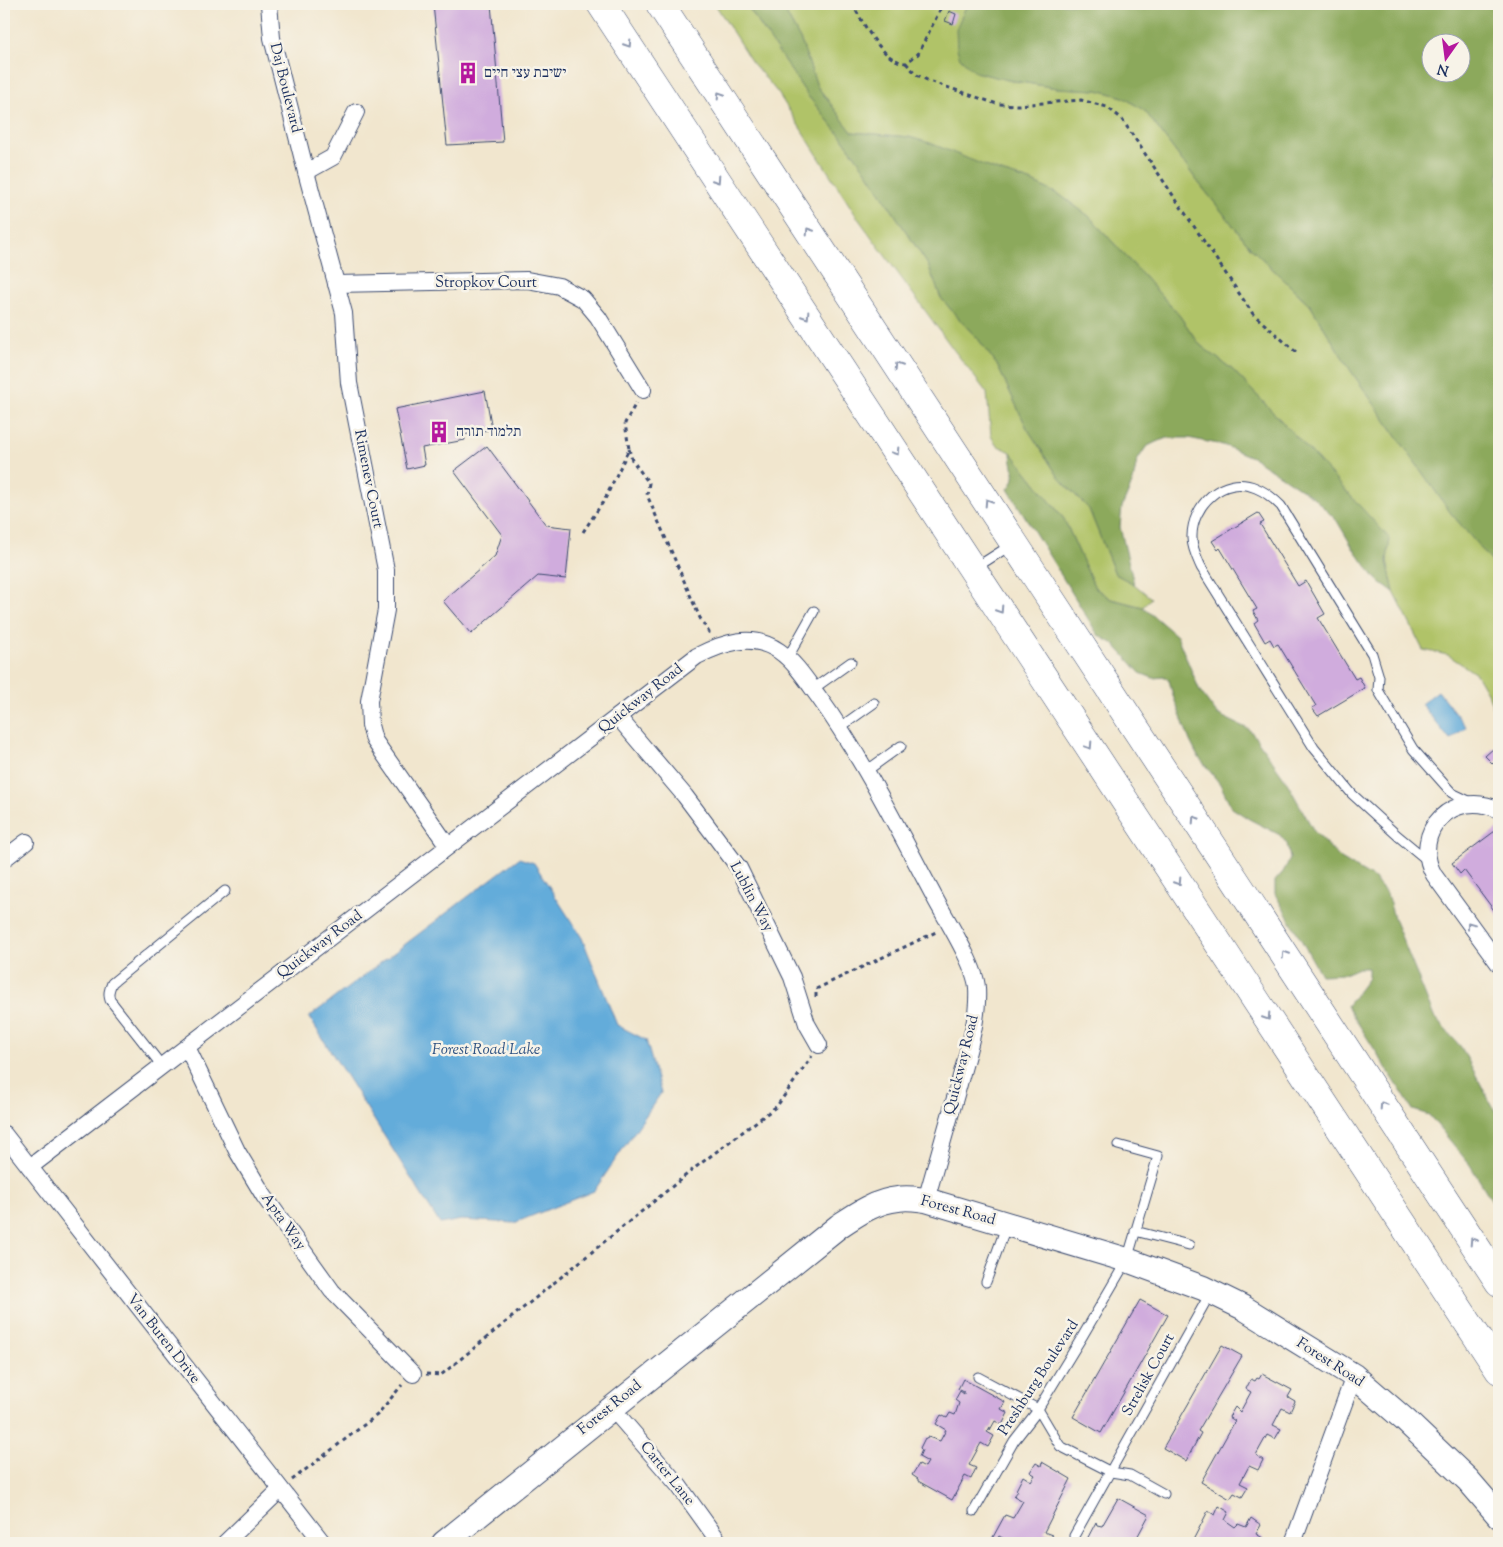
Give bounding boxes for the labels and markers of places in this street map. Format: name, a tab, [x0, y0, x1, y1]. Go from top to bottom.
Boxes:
building icon: ישיבת עצי חיים	[455, 60, 481, 86]
place label: ישיבת עצי חיים	[484, 63, 566, 84]
building icon: תלמוד תורה	[426, 419, 452, 445]
place label: תלמוד תורה	[456, 422, 522, 443]

